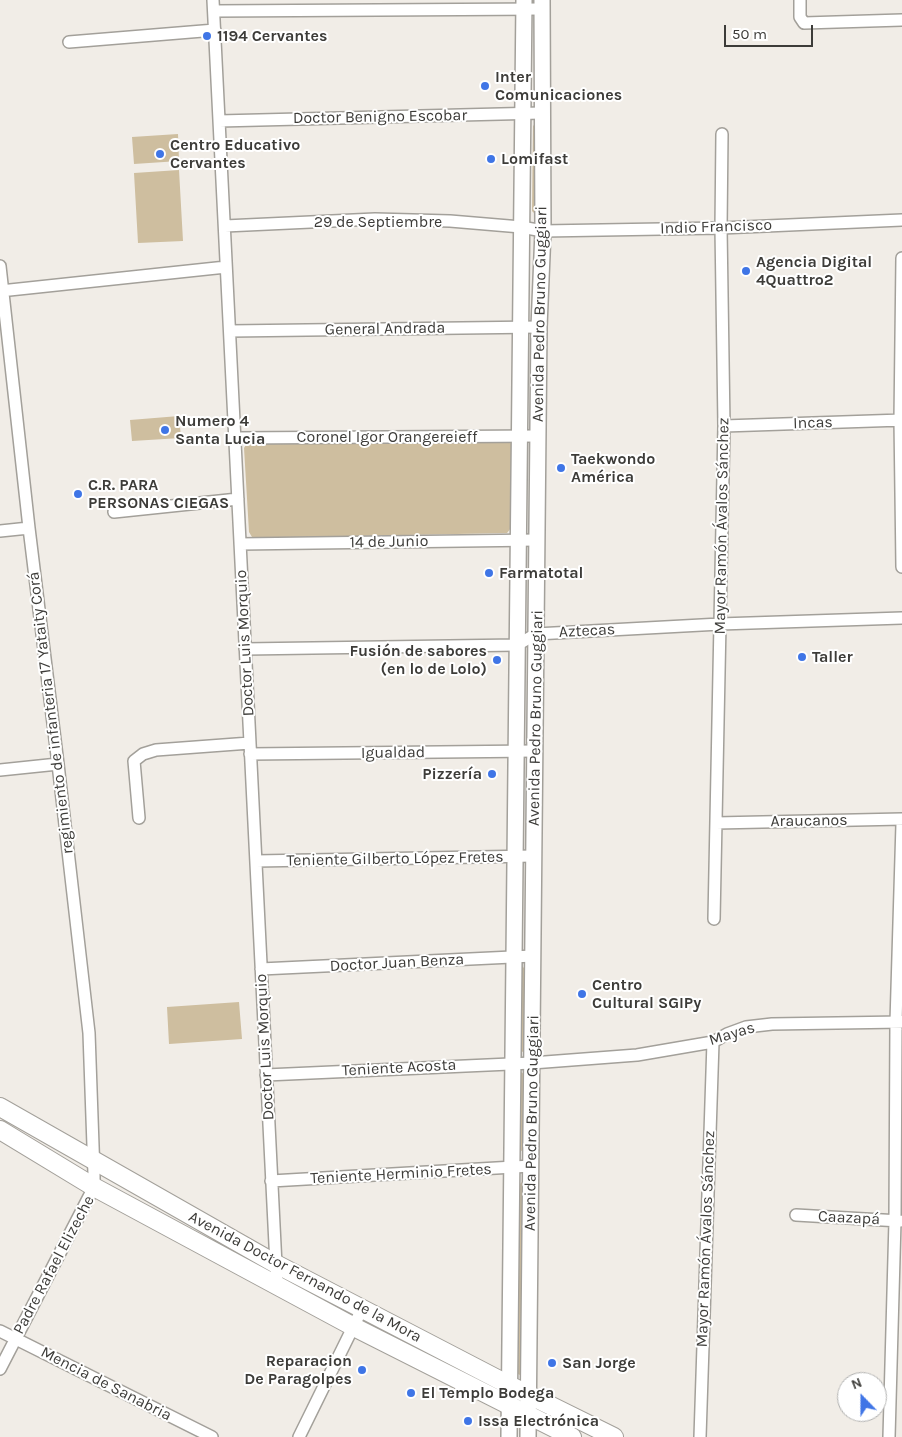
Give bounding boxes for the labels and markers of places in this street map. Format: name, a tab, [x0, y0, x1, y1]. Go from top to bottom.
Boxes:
place label: 1194 Cervantes	[217, 26, 327, 46]
marker: 1194 Cervantes	[201, 30, 213, 42]
place label: Inter Comunicaciones	[495, 67, 622, 105]
marker: Inter Comunicaciones	[479, 80, 491, 92]
place label: Centro Educativo Cervantes	[170, 135, 300, 173]
marker: Centro Educativo Cervantes	[154, 148, 166, 160]
place label: Lomifast	[501, 149, 568, 169]
marker: Lomifast	[485, 153, 497, 165]
place label: Agencia Digital 4Quattro2	[756, 252, 872, 290]
marker: Agencia Digital 4Quattro2	[740, 265, 752, 277]
place label: Numero 4 Santa Lucia	[175, 411, 265, 449]
marker: Numero 4 Santa Lucia	[159, 424, 171, 436]
place label: Taekwondo América	[571, 449, 655, 487]
marker: Taekwondo América	[555, 462, 567, 474]
place label: C.R. PARA PERSONAS CIEGAS	[88, 475, 229, 513]
marker: C.R. PARA PERSONAS CIEGAS	[72, 488, 84, 500]
place label: Farmatotal	[499, 563, 583, 583]
marker: Farmatotal	[483, 567, 495, 579]
place label: Fusión de sabores (en lo de Lolo)	[350, 641, 487, 679]
place label: Taller	[812, 647, 853, 667]
marker: Taller	[796, 651, 808, 663]
marker: Fusión de sabores (en lo de Lolo)	[491, 654, 503, 666]
place label: Pizzería	[422, 764, 482, 784]
marker: Pizzería	[486, 768, 498, 780]
place label: Centro Cultural SGIPy	[592, 975, 701, 1013]
marker: Centro Cultural SGIPy	[576, 988, 588, 1000]
place label: Reparacion De Paragolpes	[244, 1351, 352, 1389]
place label: San Jorge	[562, 1353, 636, 1373]
marker: San Jorge	[546, 1357, 558, 1369]
marker: Reparacion De Paragolpes	[356, 1364, 368, 1376]
place label: El Templo Bodega	[421, 1383, 554, 1403]
marker: El Templo Bodega	[405, 1387, 417, 1399]
place label: Issa Electrónica	[478, 1411, 599, 1431]
marker: Issa Electrónica	[462, 1415, 474, 1427]

